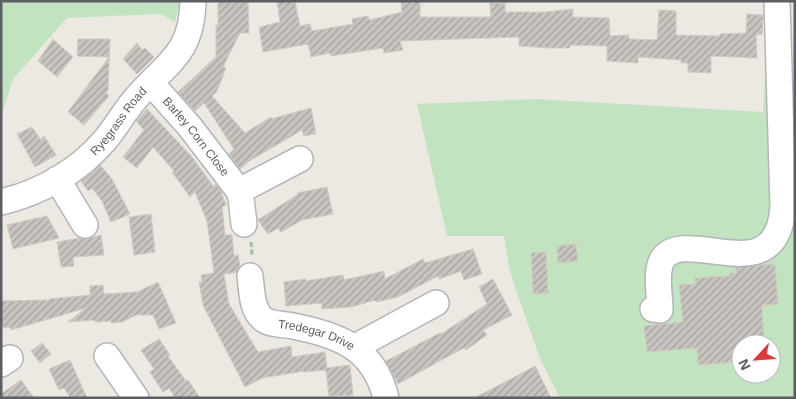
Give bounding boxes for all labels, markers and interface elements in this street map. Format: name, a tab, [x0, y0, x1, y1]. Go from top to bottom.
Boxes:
street label: Ryegrass Road	[87, 84, 150, 158]
street label: Barley Corn Close	[160, 94, 232, 179]
street label: Tredegar Drive	[277, 317, 358, 354]
north arrow	[731, 334, 781, 384]
text: N	[735, 357, 754, 373]

